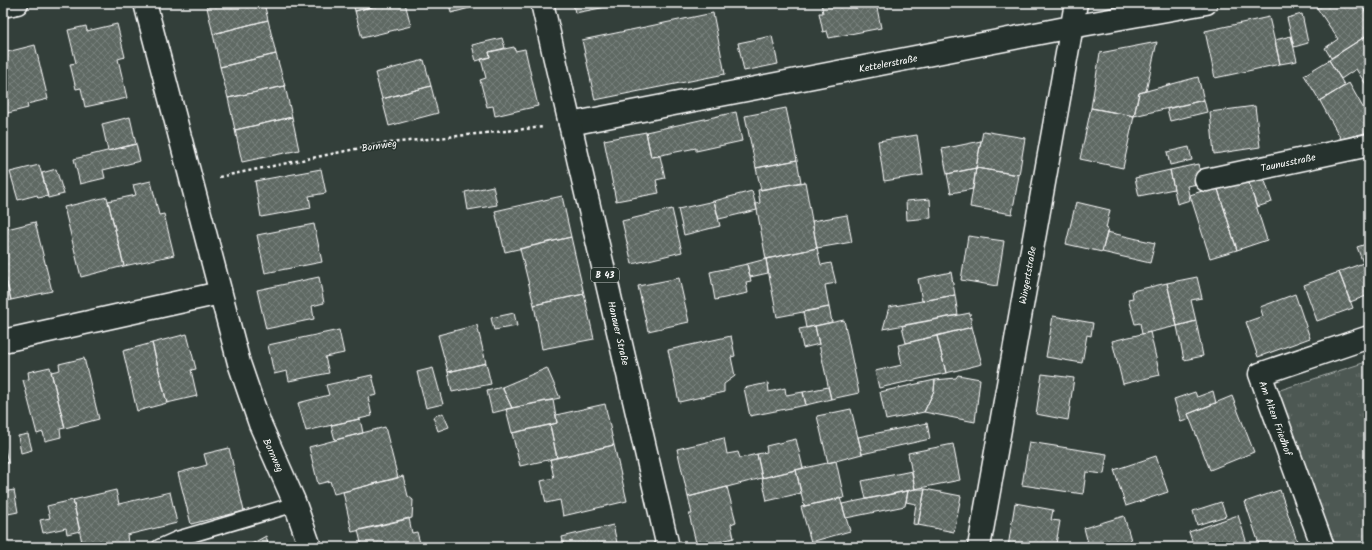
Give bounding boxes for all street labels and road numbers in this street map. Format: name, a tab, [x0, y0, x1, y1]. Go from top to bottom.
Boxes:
street label: Kettelerstraße	[858, 50, 919, 78]
street label: Bornweg	[360, 135, 398, 157]
street label: Taunusstraße	[1259, 149, 1318, 177]
street label: Wingertstraße	[1015, 245, 1041, 305]
road number: B 43	[591, 268, 619, 282]
street label: Hanauer Straße	[603, 299, 633, 367]
street label: Am Alten Friedhof	[1254, 379, 1296, 459]
street label: Bornweg	[258, 436, 288, 475]

